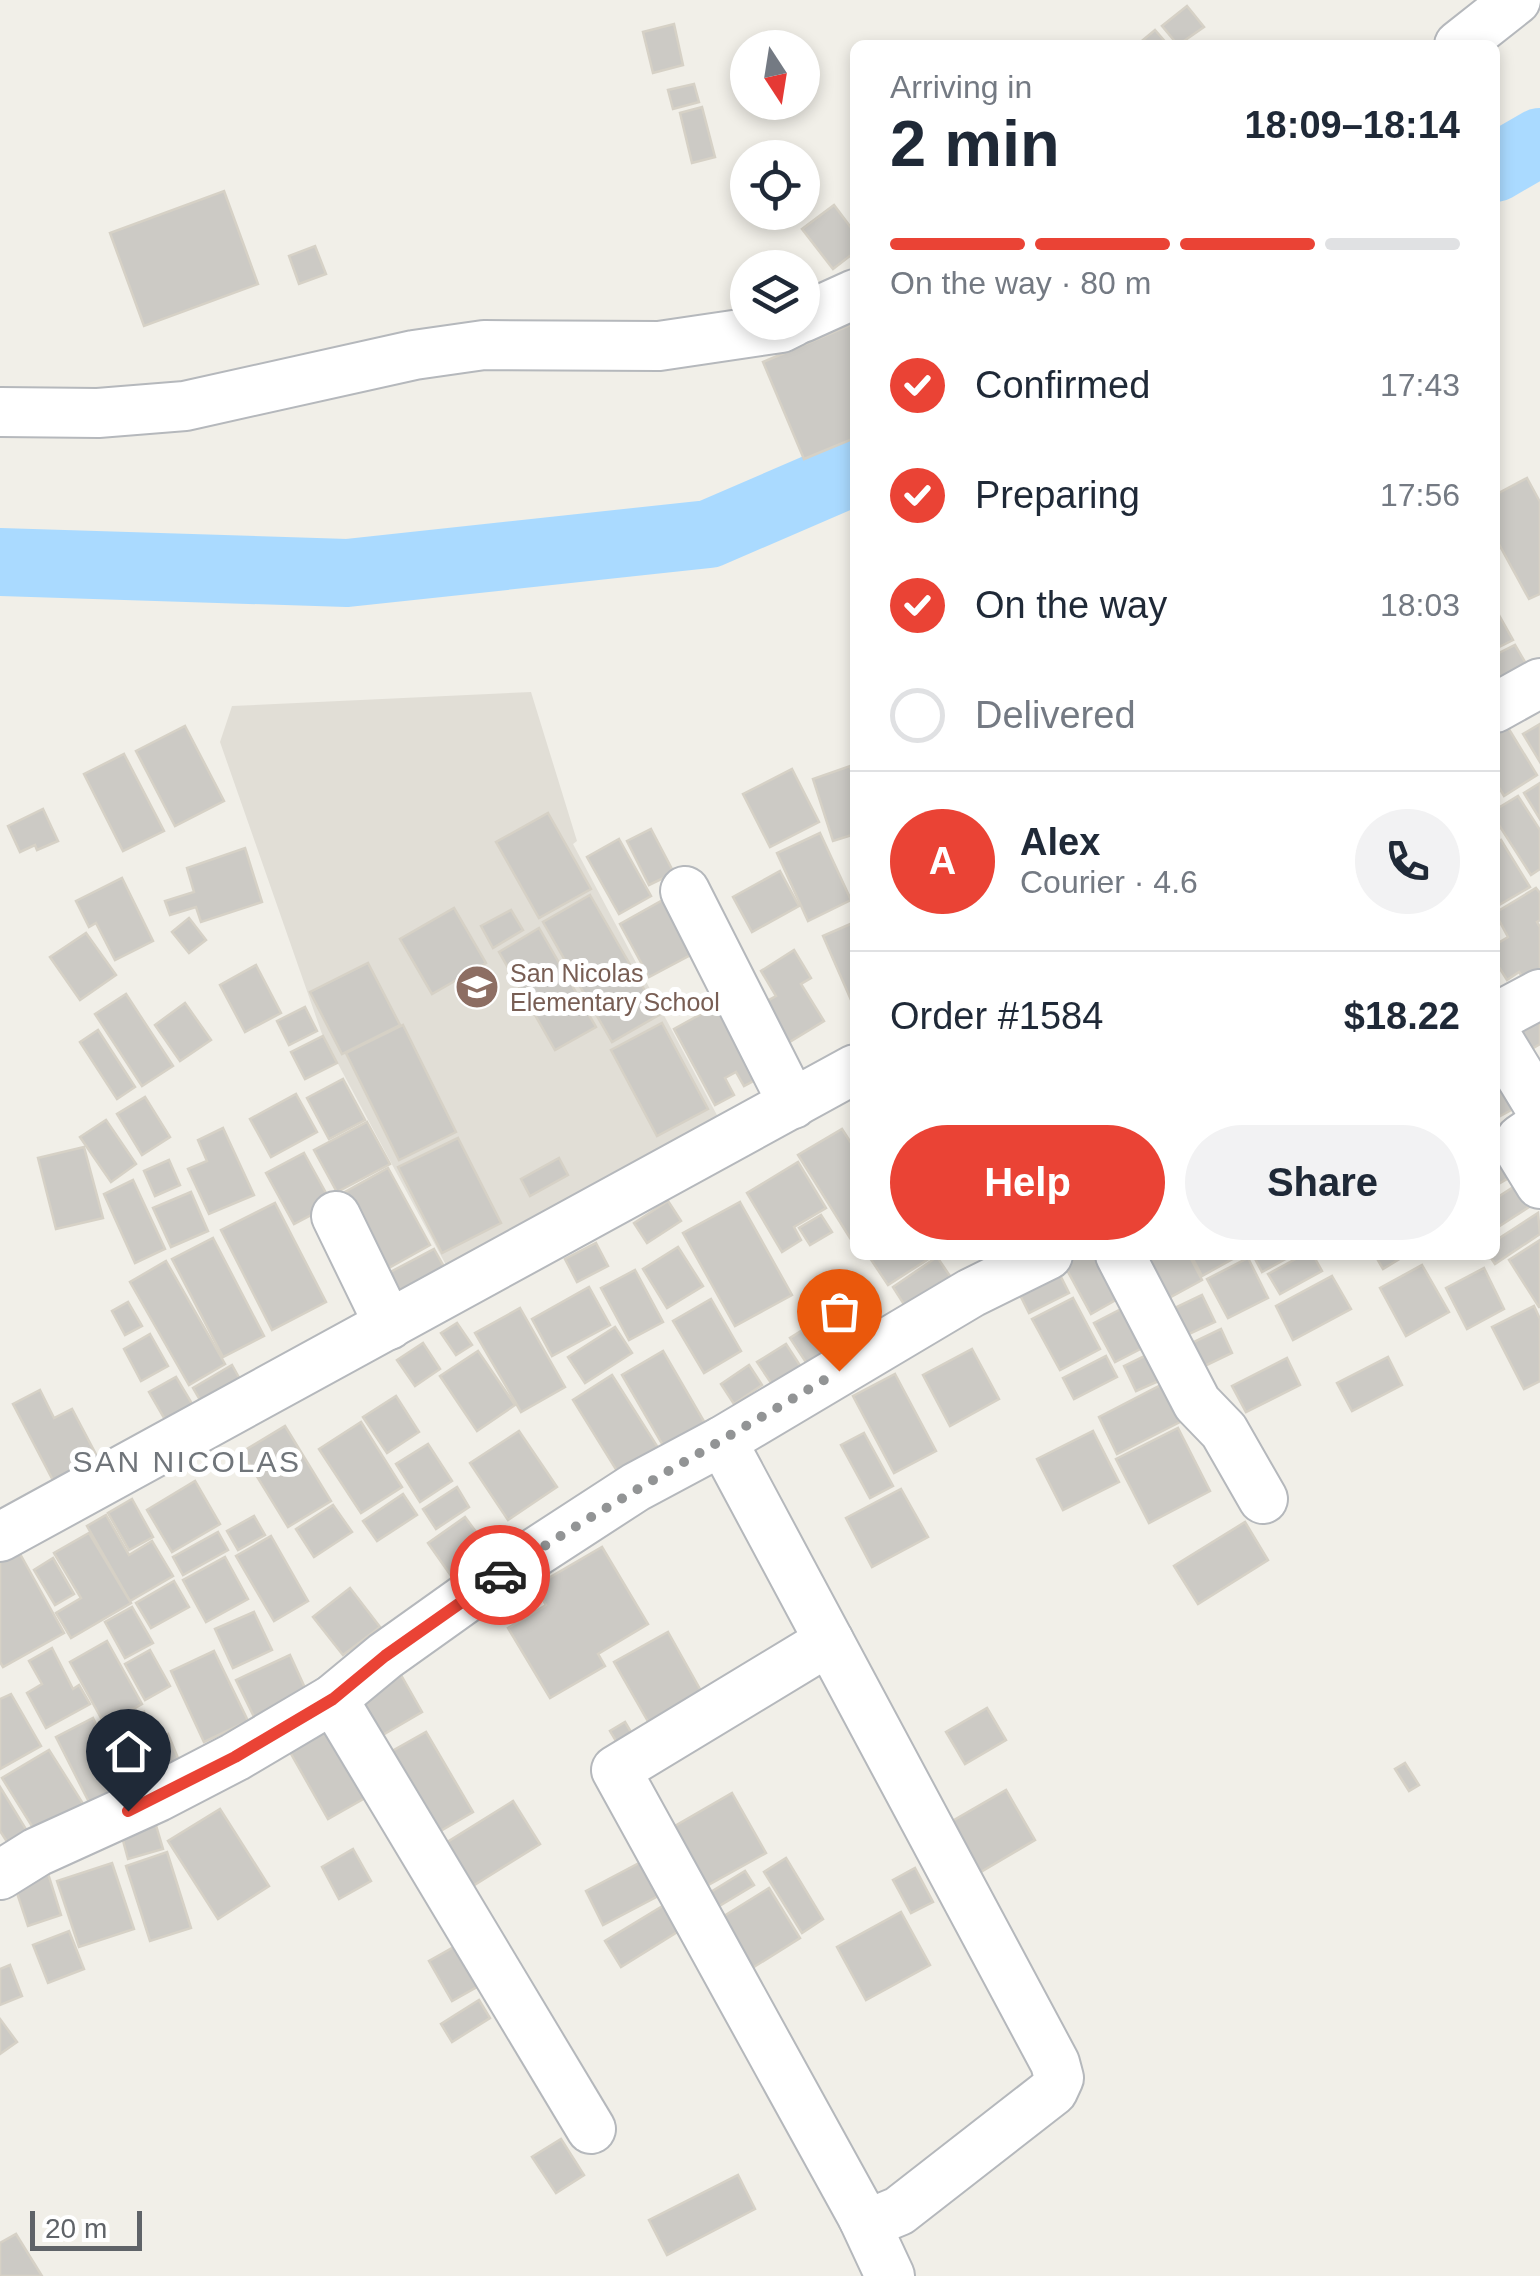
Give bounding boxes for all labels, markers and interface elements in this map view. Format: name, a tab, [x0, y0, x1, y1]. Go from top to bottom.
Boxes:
north arrow	[730, 30, 820, 120]
map controls	[730, 30, 820, 340]
text: Arriving in	[890, 69, 1032, 105]
text: 18:09–18:14	[1244, 104, 1460, 146]
text: 2 min	[890, 107, 1060, 180]
button: locate	[730, 140, 820, 230]
button: layers	[730, 250, 820, 340]
text: On the way · 80 m	[890, 265, 1151, 301]
icon: check	[890, 358, 945, 413]
text: Confirmed	[975, 364, 1150, 406]
text: 17:43	[1380, 367, 1460, 403]
icon: check	[890, 468, 945, 523]
text: Preparing	[975, 474, 1140, 516]
text: 17:56	[1380, 477, 1460, 513]
icon: check	[890, 578, 945, 633]
text: On the way	[975, 584, 1167, 626]
text: 18:03	[1380, 587, 1460, 623]
text: Delivered	[975, 694, 1136, 736]
button: phone	[1355, 809, 1460, 914]
text: Alex	[1020, 821, 1100, 863]
text: A	[929, 840, 956, 882]
text: Courier · 4.6	[1020, 864, 1198, 900]
place label: San Nicolas Elementary School	[510, 959, 720, 1016]
school or university icon: San Nicolas Elementary School	[454, 964, 500, 1010]
text: Order #1584	[890, 995, 1103, 1037]
text: $18.22	[1344, 995, 1460, 1037]
button: Help	[890, 1125, 1165, 1240]
button: Share	[1185, 1125, 1460, 1240]
pin	[797, 1269, 882, 1372]
icon: bag	[812, 1284, 867, 1339]
district label: SAN NICOLAS	[72, 1445, 302, 1478]
courier	[450, 1525, 550, 1625]
icon: car	[473, 1548, 528, 1603]
pin	[86, 1709, 171, 1812]
icon: home	[101, 1724, 156, 1779]
scale bar	[30, 2206, 142, 2250]
text: 20 m	[45, 2213, 107, 2244]

